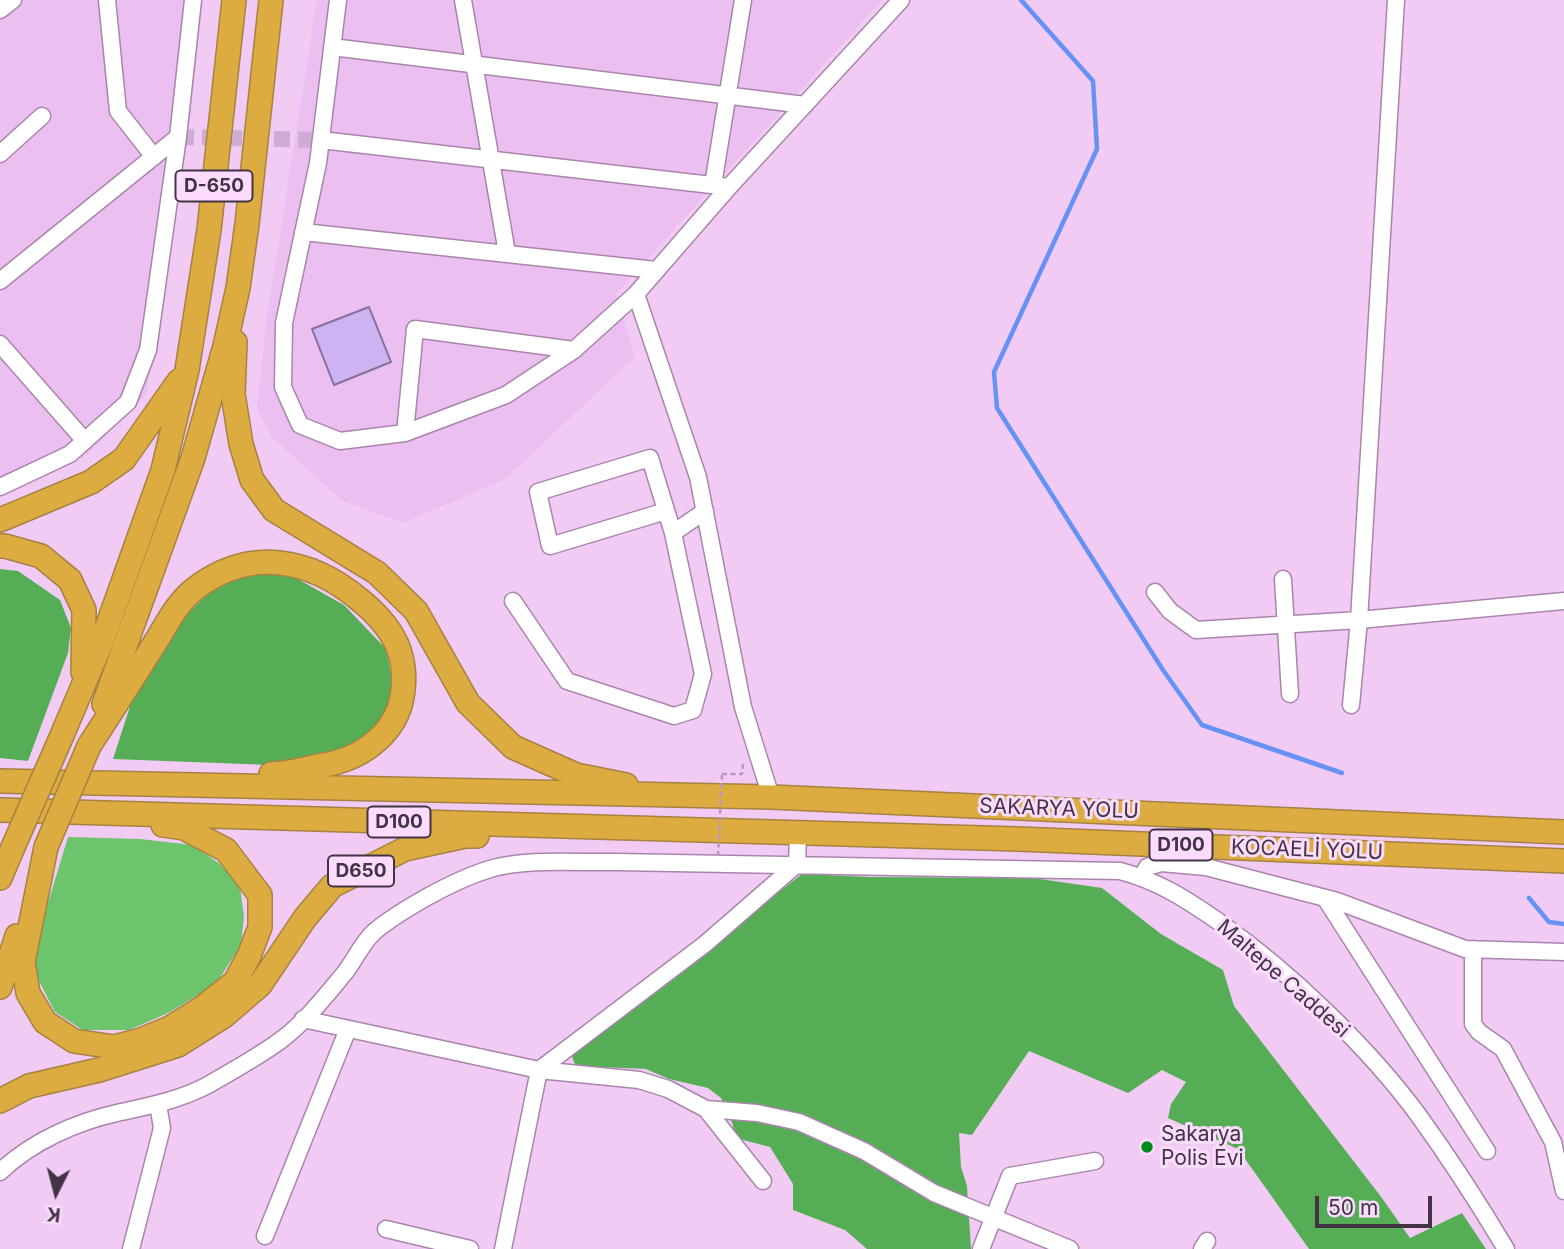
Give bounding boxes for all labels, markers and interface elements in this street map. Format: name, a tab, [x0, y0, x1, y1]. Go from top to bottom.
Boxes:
road number: D-650	[176, 170, 252, 202]
street label: SAKARYA YOLU	[979, 794, 1139, 824]
road number: D100	[368, 806, 430, 838]
road number: D100	[1150, 830, 1212, 860]
street label: KOCAELİ YOLU	[1231, 835, 1383, 865]
road number: D650	[328, 856, 394, 886]
street label: Maltepe Caddesi	[1212, 915, 1354, 1043]
place label: Sakarya Polis Evi	[1161, 1122, 1244, 1172]
marker: Sakarya Polis Evi	[1139, 1139, 1155, 1155]
north arrow	[21, 1158, 91, 1228]
scale bar	[1319, 1182, 1436, 1226]
text: 50 m	[1328, 1195, 1378, 1220]
text: K	[46, 1202, 62, 1227]

